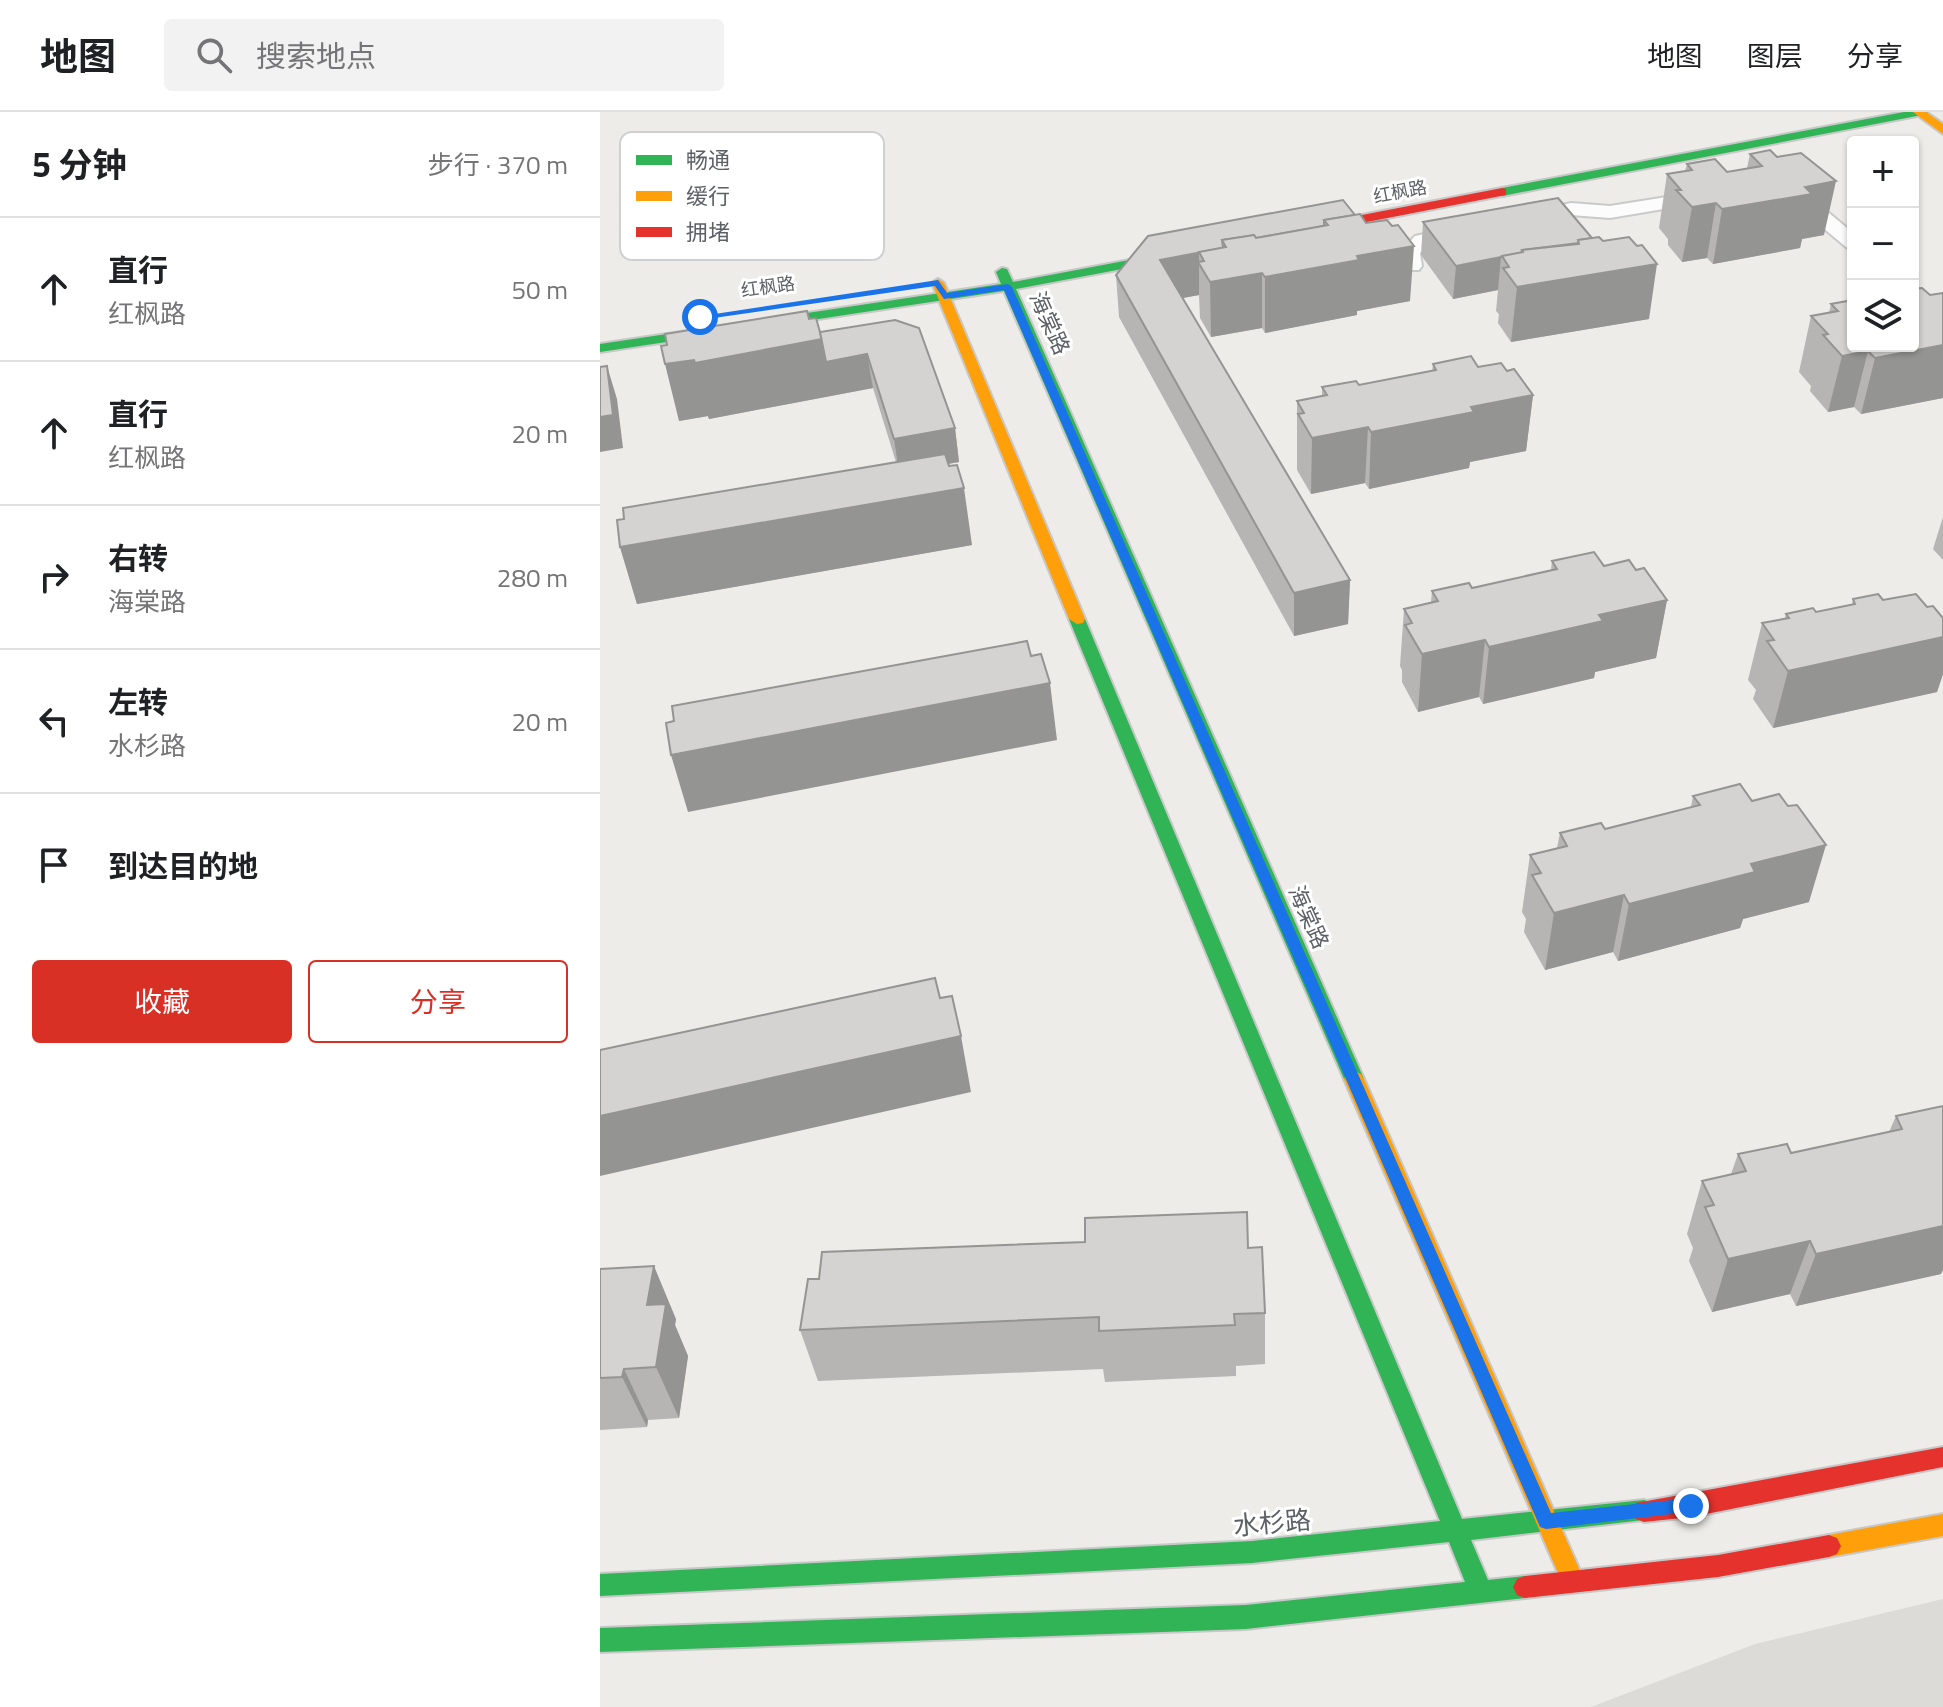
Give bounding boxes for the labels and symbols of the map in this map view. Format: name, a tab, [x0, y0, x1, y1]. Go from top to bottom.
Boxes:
legend	[620, 132, 884, 260]
text: 畅通	[686, 143, 730, 177]
street label: 红枫路	[1371, 173, 1429, 210]
text: 缓行	[686, 179, 730, 213]
text: 拥堵	[686, 215, 730, 249]
street label: 红枫路	[739, 269, 797, 304]
street label: 海棠路	[1021, 286, 1079, 360]
route start	[682, 299, 718, 335]
street label: 海棠路	[1280, 880, 1338, 954]
route end	[1673, 1488, 1709, 1524]
street label: 水杉路	[1231, 1500, 1313, 1545]

